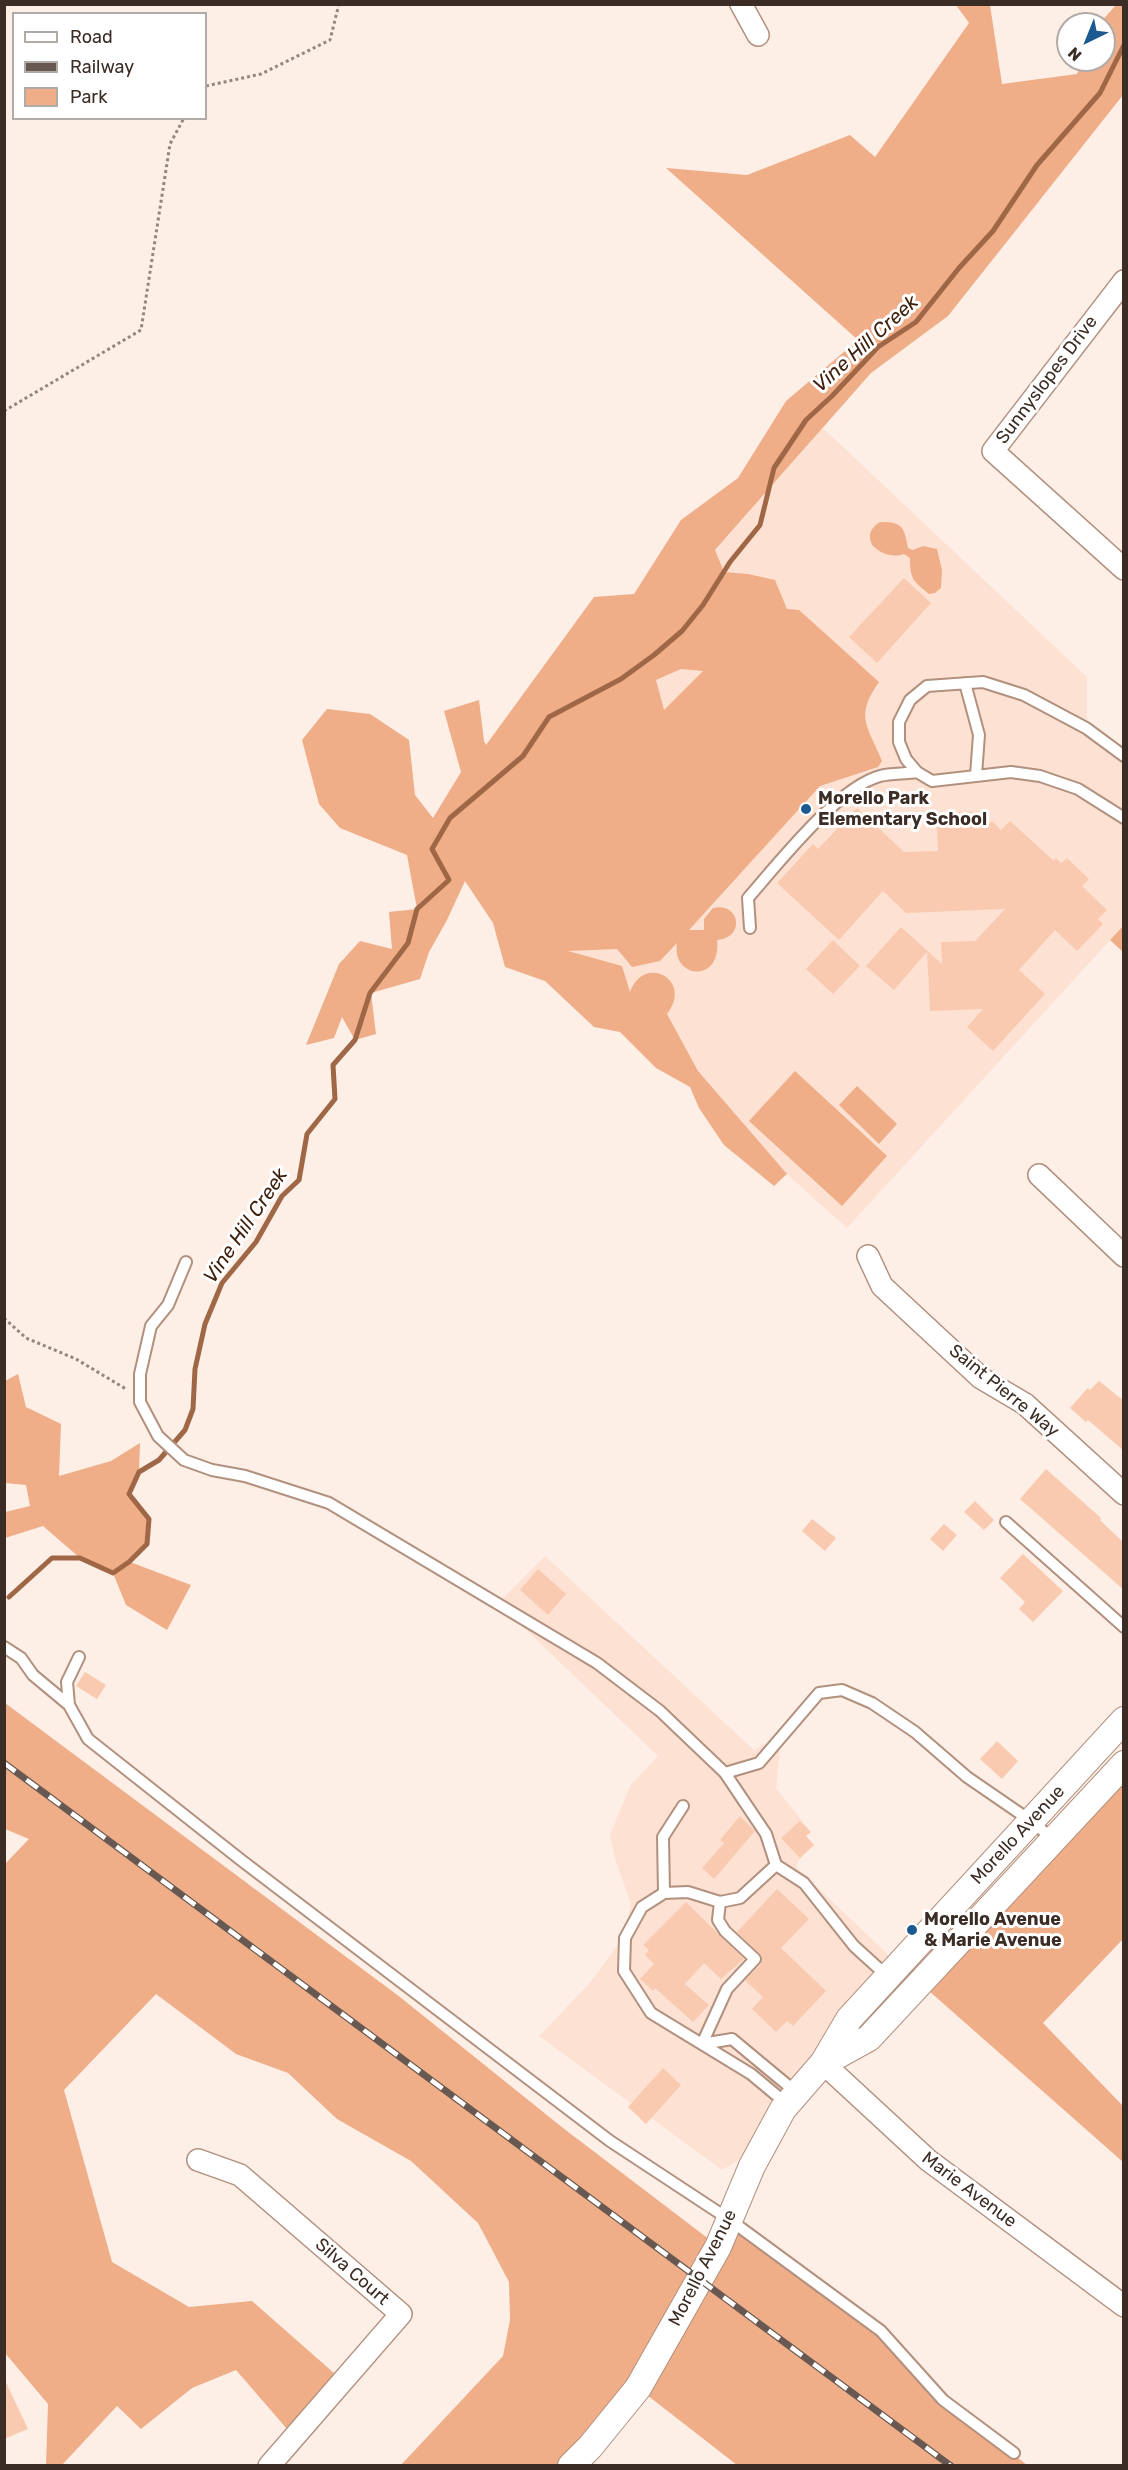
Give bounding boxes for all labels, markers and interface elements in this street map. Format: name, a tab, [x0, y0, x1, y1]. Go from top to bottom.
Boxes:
legend	[12, 12, 207, 120]
north arrow	[1056, 12, 1116, 72]
text: Road	[70, 26, 113, 48]
text: N	[1064, 43, 1085, 65]
text: Railway	[70, 56, 134, 78]
text: Park	[70, 86, 107, 108]
water label: Vine Hill Creek	[808, 290, 924, 398]
street label: Sunnyslopes Drive	[992, 312, 1102, 448]
place label: Morello Park Elementary School	[818, 788, 987, 830]
marker: Morello Park Elementary School	[799, 802, 813, 816]
water label: Vine Hill Creek	[199, 1164, 293, 1288]
street label: Saint Pierre Way	[945, 1340, 1063, 1442]
street label: Morello Avenue	[966, 1781, 1070, 1889]
place label: Morello Avenue & Marie Avenue	[924, 1909, 1062, 1952]
marker: Morello Avenue & Marie Avenue	[905, 1923, 919, 1937]
street label: Marie Avenue	[917, 2147, 1021, 2233]
street label: Morello Avenue	[664, 2206, 742, 2330]
street label: Silva Court	[311, 2234, 393, 2310]

